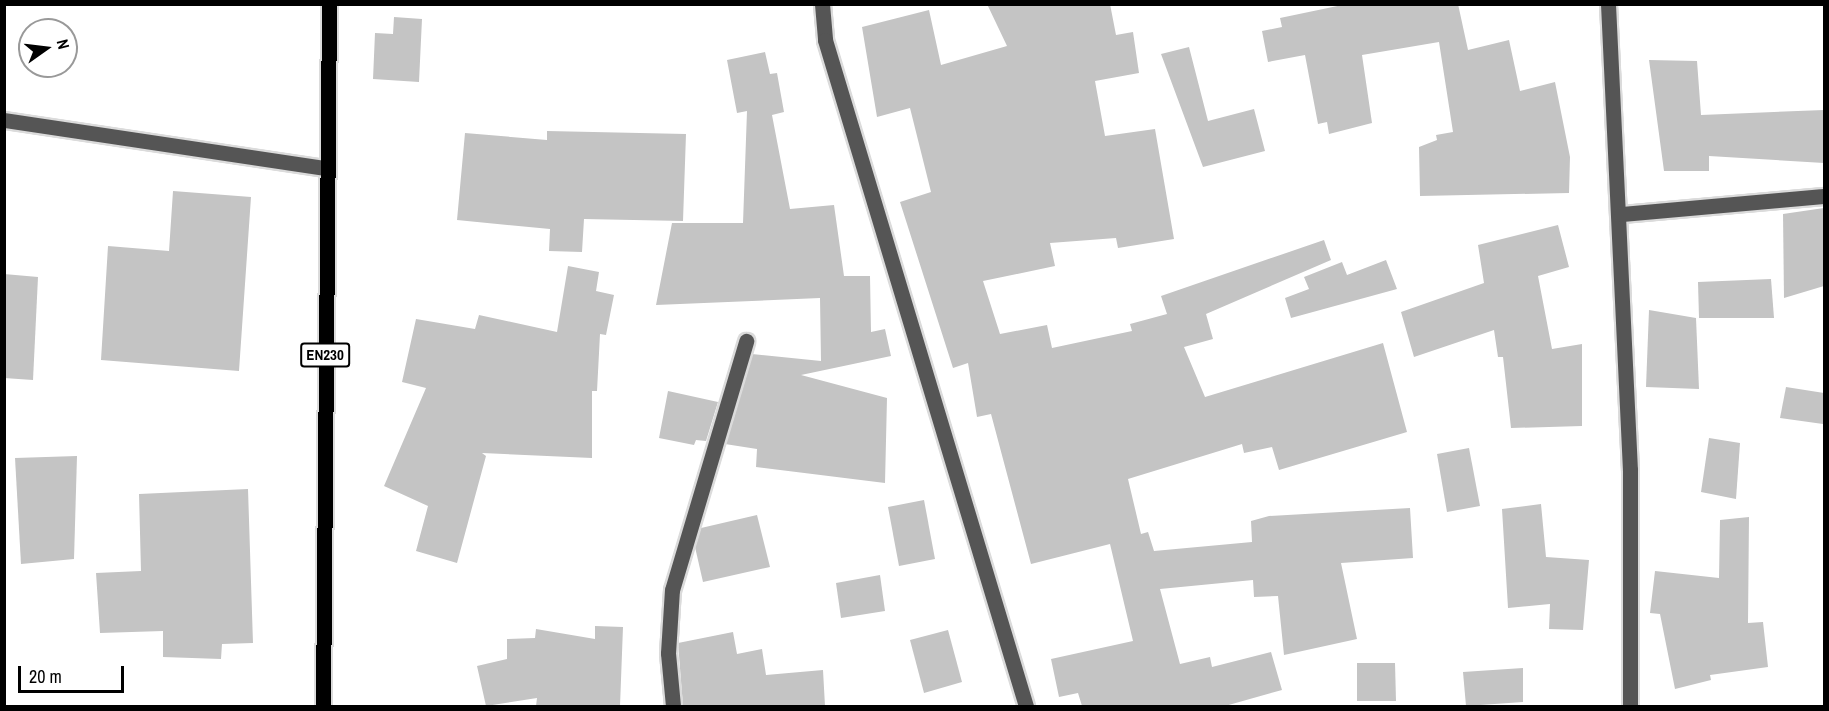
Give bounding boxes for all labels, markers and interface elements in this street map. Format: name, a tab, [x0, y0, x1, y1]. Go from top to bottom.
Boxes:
north arrow	[18, 18, 78, 78]
text: N	[52, 37, 75, 51]
road number: EN230	[300, 343, 350, 367]
scale bar	[21, 654, 128, 692]
text: 20 m	[29, 664, 62, 689]

